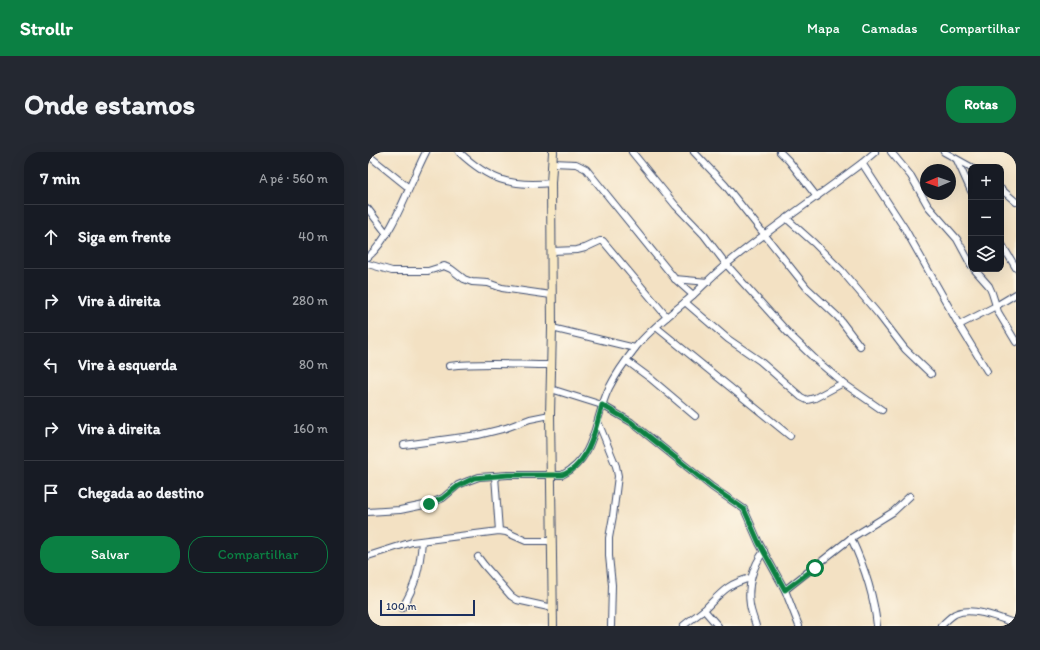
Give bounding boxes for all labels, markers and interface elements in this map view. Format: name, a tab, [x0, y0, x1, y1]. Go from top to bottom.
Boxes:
text: Strollr	[20, 17, 73, 40]
text: Mapa	[807, 20, 840, 37]
text: Camadas	[862, 20, 918, 37]
text: Compartilhar	[940, 20, 1020, 37]
button: Rotas	[946, 86, 1016, 123]
text: Onde estamos	[24, 87, 195, 121]
north arrow	[920, 164, 956, 200]
map controls	[968, 164, 1004, 272]
button: +	[968, 164, 1004, 200]
text: 7 min	[40, 168, 80, 188]
text: A pé · 560 m	[259, 171, 328, 186]
button: −	[968, 200, 1004, 236]
icon: ahead	[40, 226, 62, 248]
text: Siga em frente	[78, 228, 171, 246]
text: 40 m	[298, 229, 328, 244]
button: layers	[968, 236, 1004, 272]
icon: right	[40, 290, 62, 312]
text: Vire à direita	[78, 292, 161, 310]
text: 280 m	[292, 293, 328, 308]
icon: left	[40, 354, 62, 376]
text: Vire à esquerda	[78, 356, 177, 374]
text: 80 m	[299, 357, 328, 372]
icon: right	[40, 418, 62, 440]
text: Vire à direita	[78, 420, 161, 438]
text: 160 m	[293, 421, 328, 436]
icon: arrive	[40, 482, 62, 504]
text: Chegada ao destino	[78, 484, 204, 502]
route end	[420, 495, 438, 513]
button: Salvar	[40, 536, 180, 573]
button: Compartilhar	[188, 536, 328, 573]
route start	[806, 559, 824, 577]
scale bar	[380, 598, 475, 617]
text: 100 m	[386, 600, 416, 613]

